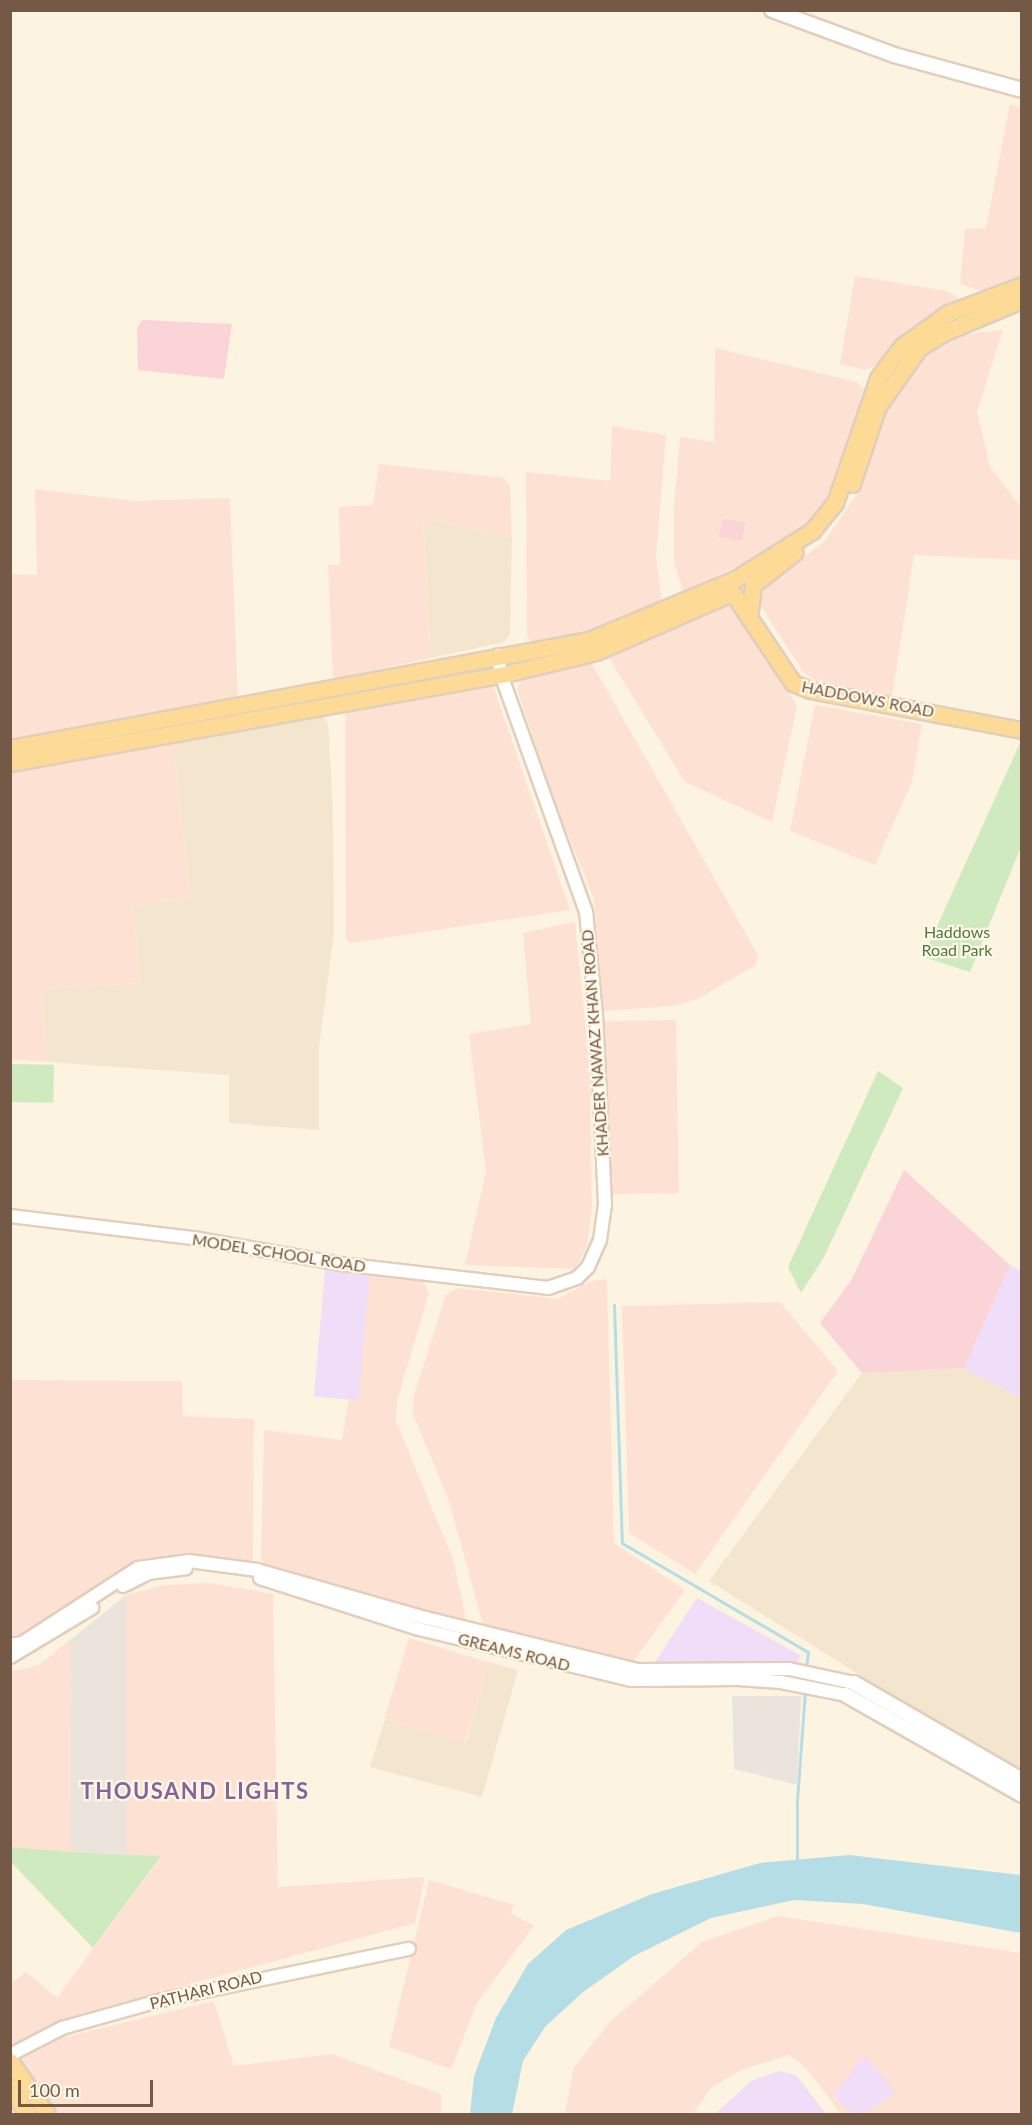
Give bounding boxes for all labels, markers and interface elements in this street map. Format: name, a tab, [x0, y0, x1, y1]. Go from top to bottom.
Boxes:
street label: HADDOWS ROAD	[800, 677, 936, 721]
park label: Haddows Road Park	[922, 922, 992, 960]
street label: KHADER NAWAZ KHAN ROAD	[577, 929, 613, 1157]
street label: MODEL SCHOOL ROAD	[190, 1230, 368, 1276]
street label: GREAMS ROAD	[456, 1629, 572, 1675]
district label: THOUSAND LIGHTS	[81, 1778, 309, 1804]
street label: PATHARI ROAD	[148, 1967, 264, 2013]
scale bar	[21, 2068, 156, 2106]
text: 100 m	[29, 2079, 80, 2101]

